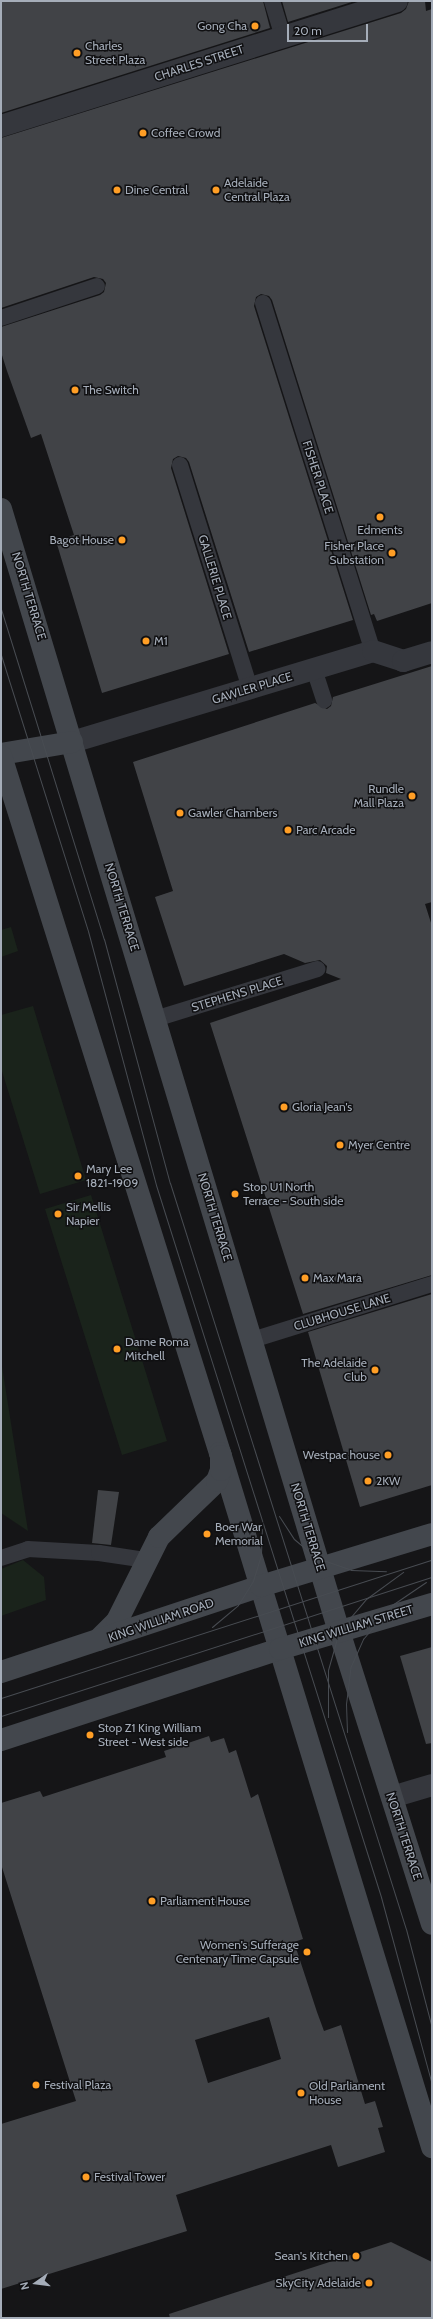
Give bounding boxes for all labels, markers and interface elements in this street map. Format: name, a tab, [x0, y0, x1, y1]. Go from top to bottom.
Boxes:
scale bar	[289, 16, 370, 42]
place label: Gong Cha	[197, 19, 247, 33]
marker: Gong Cha	[250, 21, 260, 31]
text: 20 m	[294, 23, 322, 38]
place label: Charles Street Plaza	[85, 39, 145, 67]
street label: CHARLES STREET	[152, 42, 246, 84]
marker: Charles Street Plaza	[72, 48, 82, 58]
place label: Coffee Crowd	[151, 126, 220, 140]
marker: Coffee Crowd	[138, 128, 148, 138]
place label: Adelaide Central Plaza	[224, 176, 290, 204]
place label: Dine Central	[125, 183, 188, 197]
marker: Dine Central	[112, 185, 122, 195]
marker: Adelaide Central Plaza	[211, 185, 221, 195]
place label: The Switch	[83, 383, 139, 397]
marker: The Switch	[70, 385, 80, 395]
street label: FISHER PLACE	[299, 439, 337, 515]
marker: Edments	[375, 512, 385, 522]
place label: Edments	[357, 523, 403, 537]
place label: Bagot House	[50, 533, 114, 547]
street label: GALLERIE PLACE	[195, 533, 235, 621]
marker: Bagot House	[117, 535, 127, 545]
place label: Fisher Place Substation	[324, 539, 384, 567]
marker: Fisher Place Substation	[387, 548, 397, 558]
street label: NORTH TERRACE	[9, 550, 49, 642]
place label: M1	[154, 634, 168, 648]
marker: M1	[141, 636, 151, 646]
street label: GAWLER PLACE	[210, 669, 294, 707]
place label: Rundle Mall Plaza	[353, 782, 404, 810]
marker: Rundle Mall Plaza	[407, 791, 417, 801]
place label: Gawler Chambers	[188, 806, 278, 820]
marker: Gawler Chambers	[175, 808, 185, 818]
place label: Parc Arcade	[296, 823, 355, 837]
marker: Parc Arcade	[283, 825, 293, 835]
street label: NORTH TERRACE	[102, 861, 142, 953]
street label: STEPHENS PLACE	[190, 973, 284, 1015]
place label: Gloria Jean's	[292, 1100, 352, 1114]
marker: Gloria Jean's	[279, 1102, 289, 1112]
place label: Myer Centre	[348, 1138, 410, 1152]
marker: Myer Centre	[335, 1140, 345, 1150]
place label: Mary Lee 1821-1909	[86, 1162, 138, 1190]
marker: Mary Lee 1821-1909	[73, 1171, 83, 1181]
street label: NORTH TERRACE	[195, 1171, 235, 1263]
place label: Stop U1 North Terrace - South side	[243, 1180, 343, 1208]
marker: Stop U1 North Terrace - South side	[230, 1189, 240, 1199]
place label: Sir Mellis Napier	[66, 1200, 111, 1228]
marker: Sir Mellis Napier	[53, 1209, 63, 1219]
place label: Max Mara	[313, 1271, 362, 1285]
marker: Max Mara	[300, 1273, 310, 1283]
street label: CLUBHOUSE LANE	[292, 1290, 392, 1334]
place label: Dame Roma Mitchell	[125, 1335, 189, 1363]
marker: Dame Roma Mitchell	[112, 1344, 122, 1354]
place label: The Adelaide Club	[301, 1356, 367, 1384]
marker: The Adelaide Club	[370, 1365, 380, 1375]
place label: Westpac house	[303, 1448, 380, 1462]
marker: Westpac house	[383, 1450, 393, 1460]
place label: 2KW	[376, 1474, 400, 1488]
marker: 2KW	[363, 1476, 373, 1486]
street label: NORTH TERRACE	[288, 1481, 328, 1573]
place label: Boer War Memorial	[215, 1520, 263, 1548]
marker: Boer War Memorial	[202, 1529, 212, 1539]
street label: KING WILLIAM ROAD	[106, 1595, 216, 1645]
street label: KING WILLIAM STREET	[297, 1602, 415, 1650]
place label: Stop Z1 King William Street - West side	[98, 1721, 201, 1749]
marker: Stop Z1 King William Street - West side	[85, 1730, 95, 1740]
street label: NORTH TERRACE	[383, 1790, 425, 1882]
place label: Parliament House	[160, 1894, 250, 1908]
marker: Parliament House	[147, 1896, 157, 1906]
place label: Women's Sufferage Centenary Time Capsule	[176, 1938, 299, 1966]
marker: Women's Sufferage Centenary Time Capsule	[302, 1947, 312, 1957]
place label: Festival Plaza	[44, 2078, 111, 2092]
place label: Old Parliament House	[309, 2079, 385, 2107]
marker: Festival Plaza	[31, 2080, 41, 2090]
marker: Old Parliament House	[296, 2088, 306, 2098]
place label: Festival Tower	[94, 2170, 165, 2184]
marker: Festival Tower	[81, 2172, 91, 2182]
place label: Sean's Kitchen	[275, 2249, 348, 2263]
marker: Sean's Kitchen	[351, 2251, 361, 2261]
north arrow	[16, 2263, 56, 2303]
place label: SkyCity Adelaide	[276, 2276, 361, 2290]
marker: SkyCity Adelaide	[364, 2278, 374, 2288]
text: N	[17, 2280, 32, 2291]

